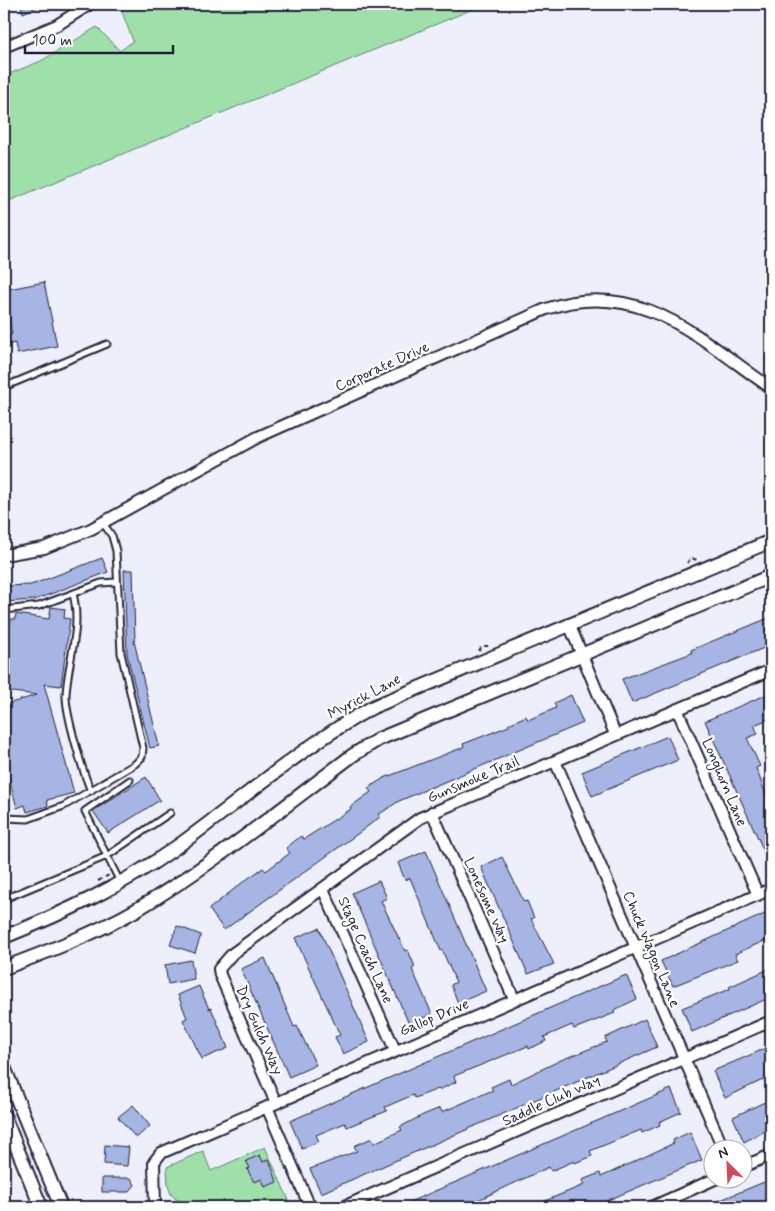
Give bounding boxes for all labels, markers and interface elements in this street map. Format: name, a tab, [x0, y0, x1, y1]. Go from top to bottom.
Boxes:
scale bar	[25, 22, 172, 54]
text: 100 m	[32, 31, 72, 51]
street label: Corporate Drive	[332, 337, 433, 397]
street label: Myrick Lane	[324, 669, 405, 725]
street label: Longhorn Lane	[696, 735, 752, 830]
street label: Gunsmoke Trail	[424, 751, 523, 808]
street label: Lonesome Way	[458, 855, 514, 946]
street label: Chuck Wagon Lane	[617, 888, 685, 1011]
street label: Stage Coach Lane	[332, 894, 398, 1008]
street label: Dry Gulch Way	[231, 983, 288, 1078]
street label: Gallop Drive	[397, 994, 472, 1042]
street label: Saddle Club Way	[499, 1070, 604, 1131]
north arrow	[702, 1138, 752, 1188]
text: N	[715, 1143, 731, 1163]

